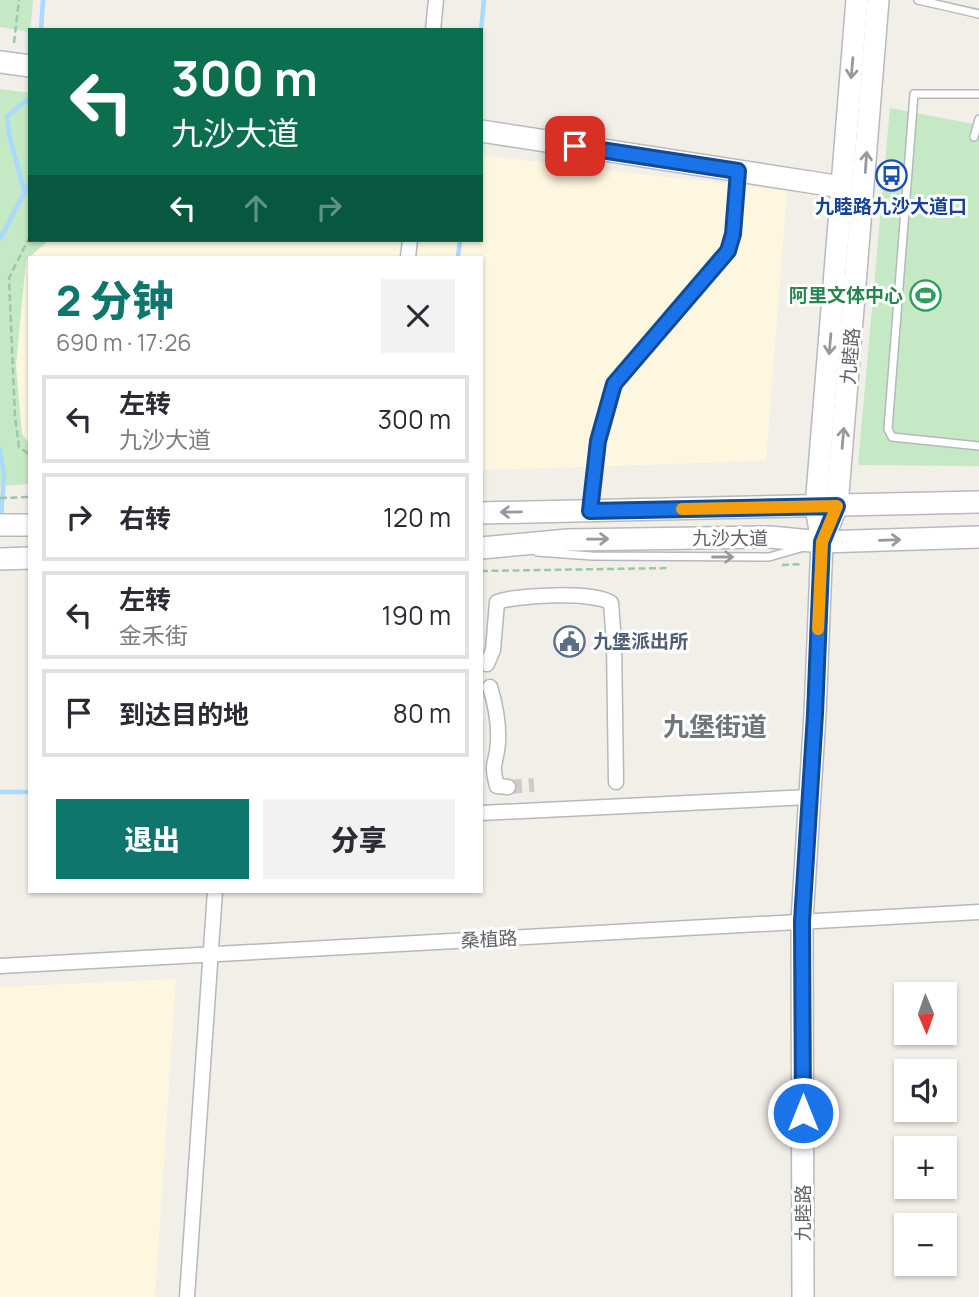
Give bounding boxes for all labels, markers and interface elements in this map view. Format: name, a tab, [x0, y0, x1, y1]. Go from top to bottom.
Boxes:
text: 300 m	[171, 44, 318, 111]
icon: left	[56, 56, 147, 147]
one-way arrow	[845, 56, 858, 79]
text: 九沙大道	[171, 111, 299, 155]
pin	[545, 116, 605, 176]
icon: arrive	[556, 127, 594, 165]
one-way arrow	[860, 151, 873, 174]
bus stop icon: 九睦路九沙大道口	[874, 158, 908, 192]
icon: left	[164, 189, 202, 227]
icon: ahead	[237, 189, 275, 227]
icon: right	[310, 189, 348, 227]
place label: 九睦路九沙大道口	[815, 193, 967, 219]
text: 2 分钟	[56, 271, 174, 329]
sports icon: 阿里文体中心	[909, 278, 943, 312]
button: close	[381, 279, 455, 353]
place label: 阿里文体中心	[789, 282, 903, 308]
text: 690 m · 17:26	[56, 326, 192, 358]
street label: 九睦路	[835, 326, 865, 386]
one-way arrow	[823, 332, 836, 354]
text: 左转	[119, 385, 171, 421]
icon: left	[60, 400, 98, 438]
text: 300 m	[378, 401, 451, 437]
text: 九沙大道	[119, 423, 211, 455]
one-way arrow	[837, 427, 850, 450]
icon: right	[60, 498, 98, 536]
text: 120 m	[383, 499, 451, 535]
text: 右转	[119, 500, 171, 536]
one-way arrow	[500, 506, 523, 519]
street label: 九沙大道	[692, 525, 768, 551]
one-way arrow	[586, 532, 609, 546]
one-way arrow	[878, 533, 901, 546]
one-way arrow	[712, 550, 735, 564]
text: 左转	[119, 581, 171, 617]
icon: left	[60, 596, 98, 634]
text: 190 m	[382, 597, 451, 633]
text: 金禾街	[119, 619, 188, 651]
public building icon: 九堡派出所	[553, 624, 587, 658]
place label: 九堡派出所	[593, 628, 688, 654]
icon: arrive	[60, 694, 98, 732]
text: 80 m	[393, 695, 451, 731]
text: 到达目的地	[119, 696, 249, 732]
district label: 九堡街道	[663, 708, 767, 744]
button: 退出	[56, 799, 249, 879]
button: 分享	[263, 799, 455, 879]
street label: 桑植路	[460, 925, 518, 953]
north arrow	[894, 982, 957, 1045]
map controls	[894, 982, 957, 1276]
button: sound	[894, 1059, 957, 1122]
position arrow	[766, 1076, 840, 1150]
button: +	[894, 1136, 957, 1199]
street label: 九睦路	[790, 1184, 816, 1242]
button: −	[894, 1213, 957, 1276]

